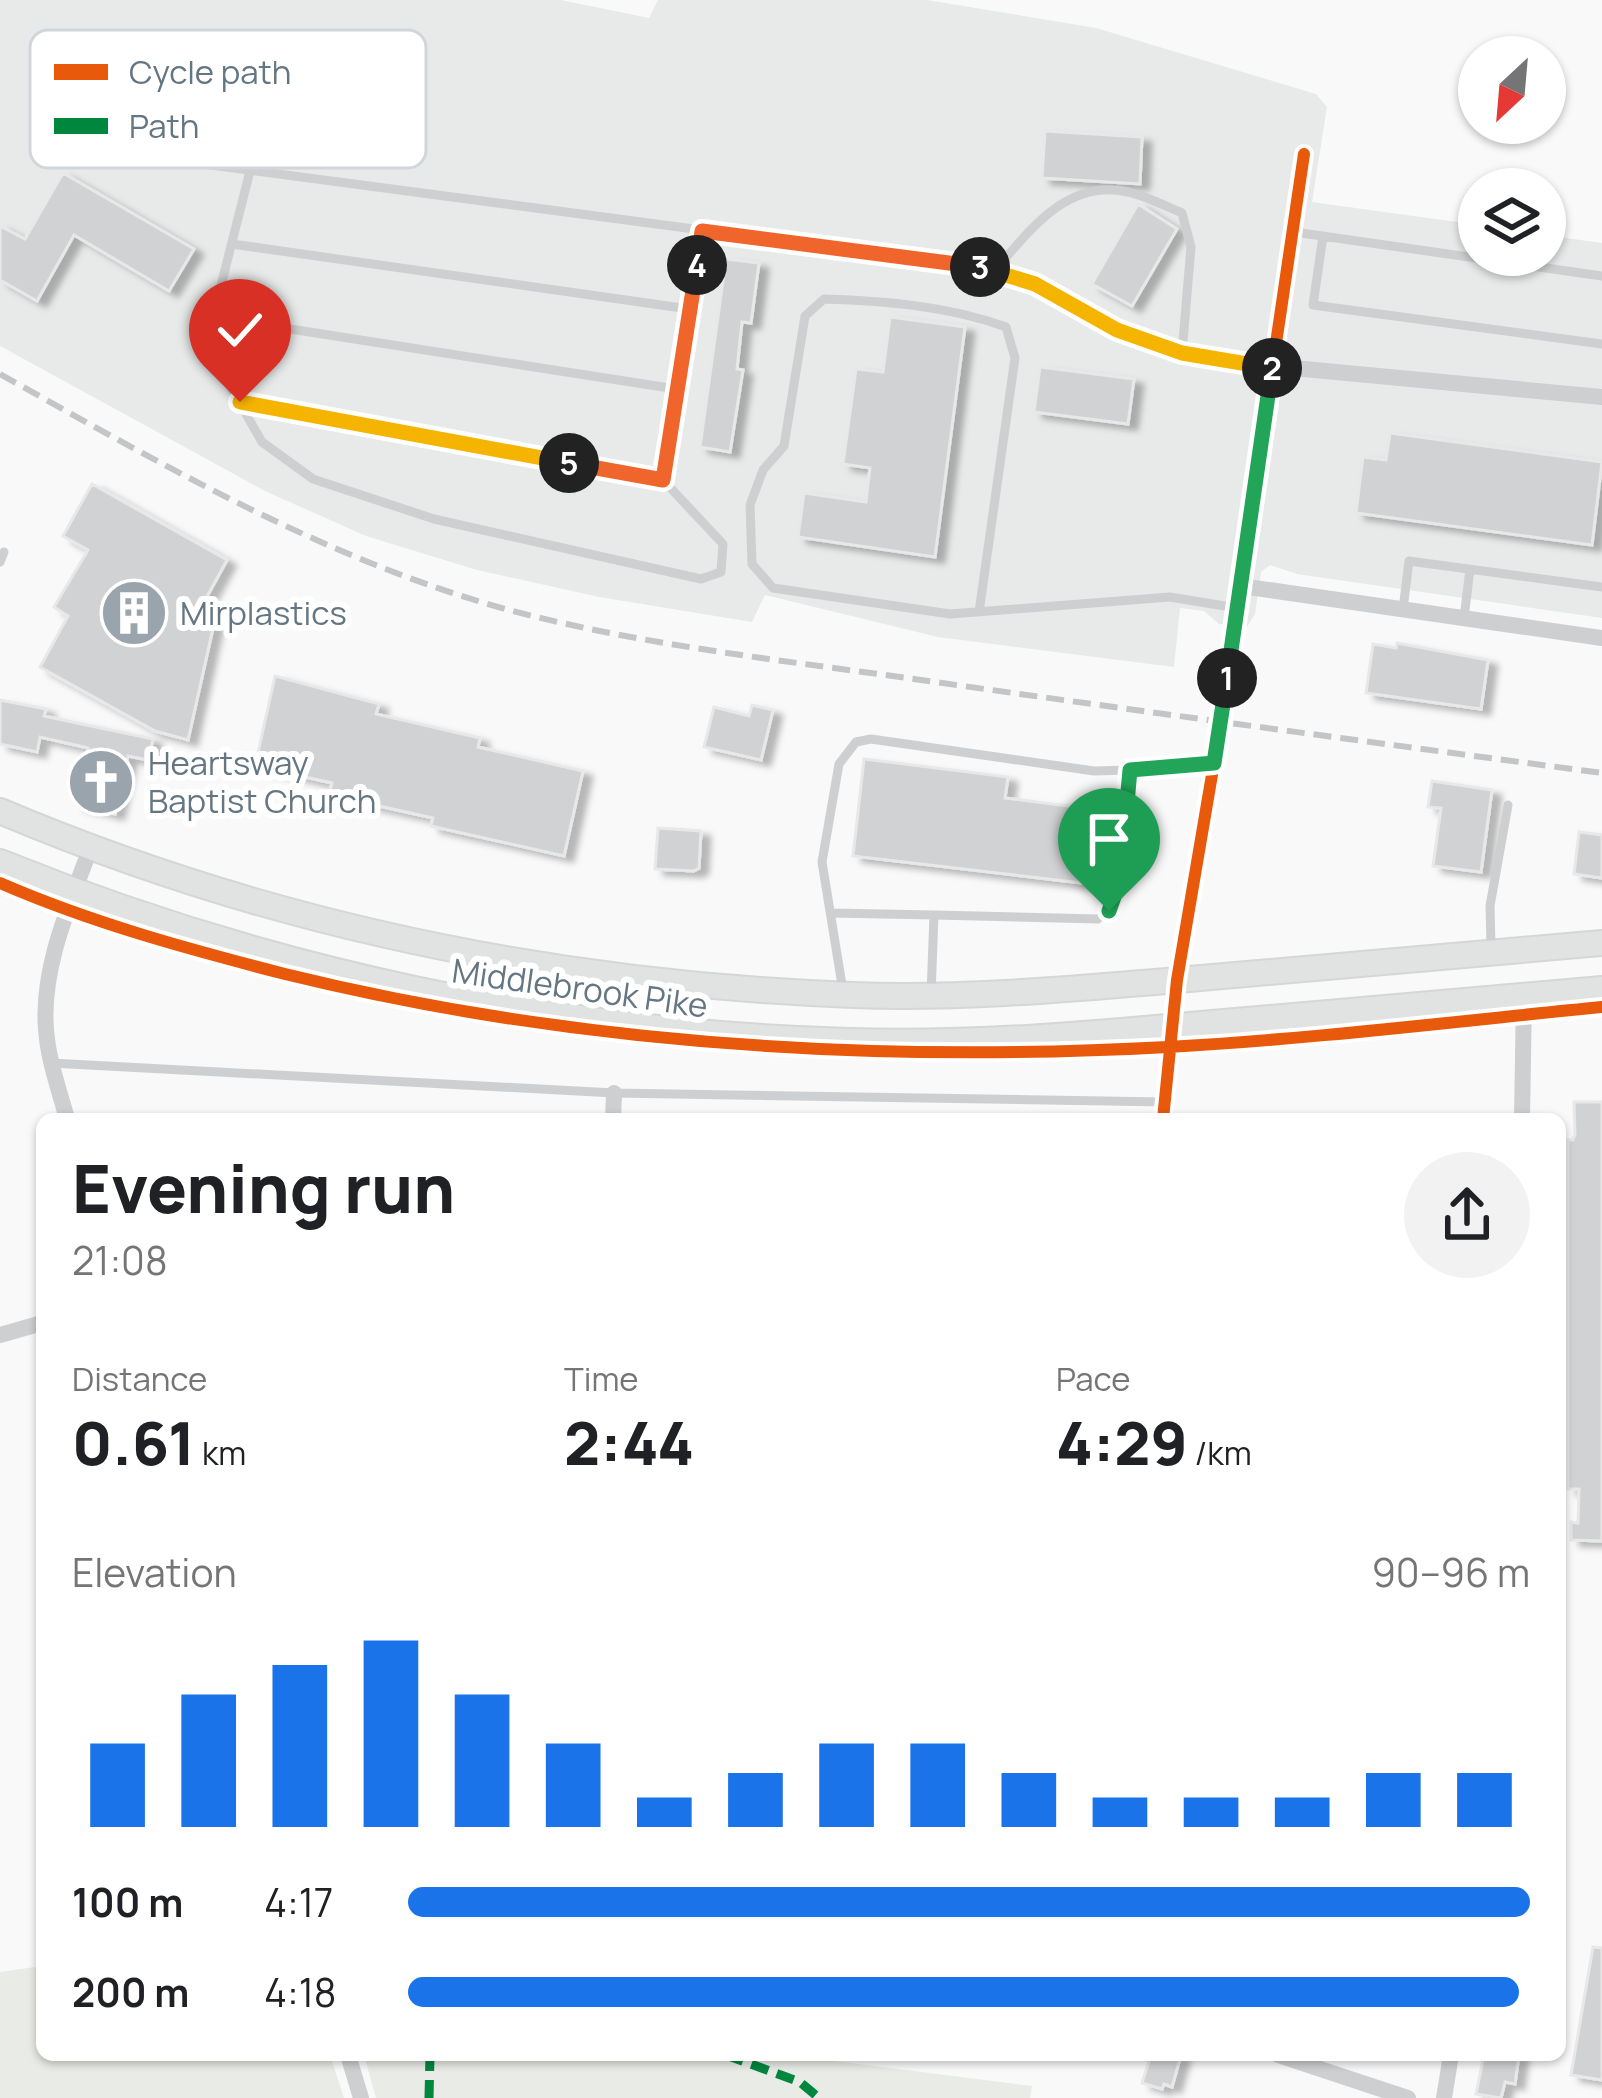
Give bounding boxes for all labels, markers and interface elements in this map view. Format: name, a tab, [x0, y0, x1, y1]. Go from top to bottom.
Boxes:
legend	[30, 30, 426, 168]
north arrow	[1458, 36, 1566, 144]
map controls	[1458, 36, 1566, 276]
text: Cycle path	[129, 49, 291, 94]
text: Path	[129, 103, 199, 148]
button: layers	[1458, 168, 1566, 276]
pin: 4	[667, 235, 727, 295]
pin: 3	[950, 237, 1010, 297]
text: 4	[687, 242, 707, 287]
text: 3	[970, 244, 990, 289]
pin	[189, 279, 291, 402]
icon: check	[207, 297, 273, 363]
pin: 2	[1242, 338, 1302, 398]
text: 2	[1262, 345, 1282, 390]
pin: 5	[539, 433, 599, 493]
text: 5	[559, 440, 579, 485]
building icon: Mirplastics	[99, 578, 169, 648]
place label: Mirplastics	[180, 590, 347, 635]
pin: 1	[1197, 648, 1257, 708]
text: 1	[1220, 655, 1234, 700]
place label: Heartsway Baptist Church	[148, 740, 376, 823]
church icon: Heartsway Baptist Church	[66, 747, 136, 817]
pin	[1058, 788, 1160, 911]
icon: arrive	[1076, 806, 1142, 872]
street label: Middlebrook Pike	[449, 947, 711, 1028]
text: Evening run	[72, 1143, 455, 1233]
button: share	[1404, 1152, 1530, 1278]
text: 21:08	[72, 1233, 168, 1287]
text: Distance	[72, 1356, 207, 1401]
text: Time	[564, 1356, 639, 1401]
text: Pace	[1056, 1356, 1131, 1401]
text: 0.61	[72, 1401, 195, 1483]
text: 2:44	[564, 1401, 694, 1483]
text: 4:29	[1056, 1401, 1188, 1483]
text: km	[195, 1430, 246, 1475]
text: /km	[1188, 1430, 1252, 1475]
text: Elevation	[72, 1545, 237, 1599]
text: 90–96 m	[1372, 1545, 1530, 1599]
text: 100 m	[72, 1875, 183, 1929]
text: 4:17	[264, 1875, 333, 1929]
text: 200 m	[72, 1965, 189, 2019]
text: 4:18	[264, 1965, 337, 2019]

